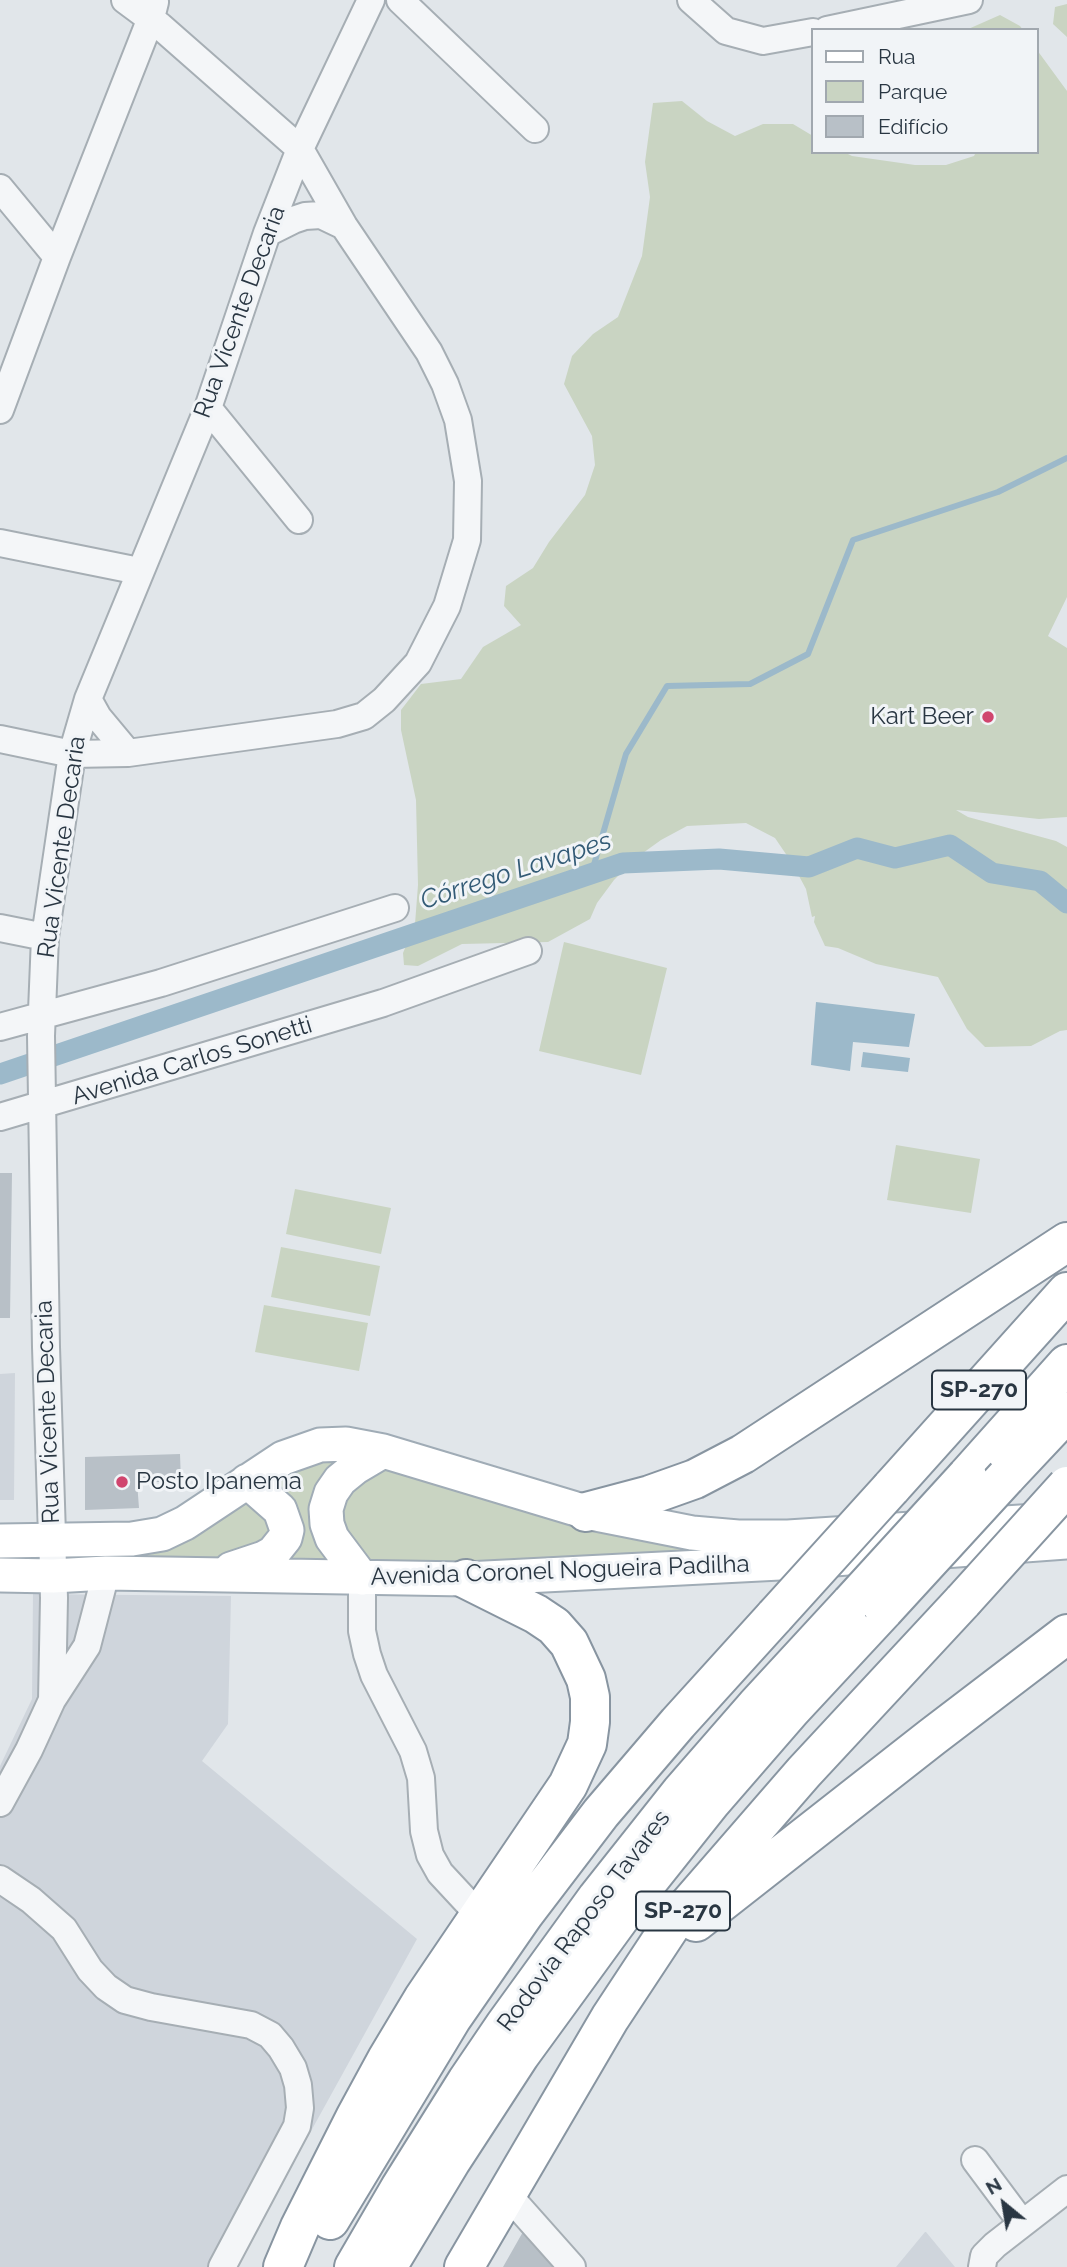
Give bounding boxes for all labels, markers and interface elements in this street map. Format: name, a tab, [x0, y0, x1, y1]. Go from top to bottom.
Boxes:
legend	[811, 28, 1039, 154]
text: Rua	[878, 44, 915, 69]
text: Parque	[878, 79, 947, 104]
text: Edifício	[878, 114, 948, 139]
street label: Rua Vicente Decaria	[188, 202, 292, 422]
place label: Kart Beer	[870, 703, 974, 731]
marker: Kart Beer	[980, 709, 996, 725]
street label: Rua Vicente Decaria	[32, 734, 92, 960]
water label: Córrego Lavapes	[416, 825, 616, 917]
street label: Avenida Carlos Sonetti	[68, 1011, 316, 1111]
street label: Rua Vicente Decaria	[30, 1300, 66, 1524]
road number: SP-270	[932, 1371, 1026, 1410]
place label: Posto Ipanema	[136, 1468, 302, 1496]
marker: Posto Ipanema	[114, 1474, 130, 1490]
street label: Avenida Coronel Nogueira Padilha	[370, 1550, 750, 1592]
street label: Rodovia Raposo Tavares	[491, 1805, 677, 2037]
road number: SP-270	[636, 1892, 730, 1930]
north arrow	[969, 2169, 1039, 2239]
text: N	[982, 2173, 1005, 2199]

